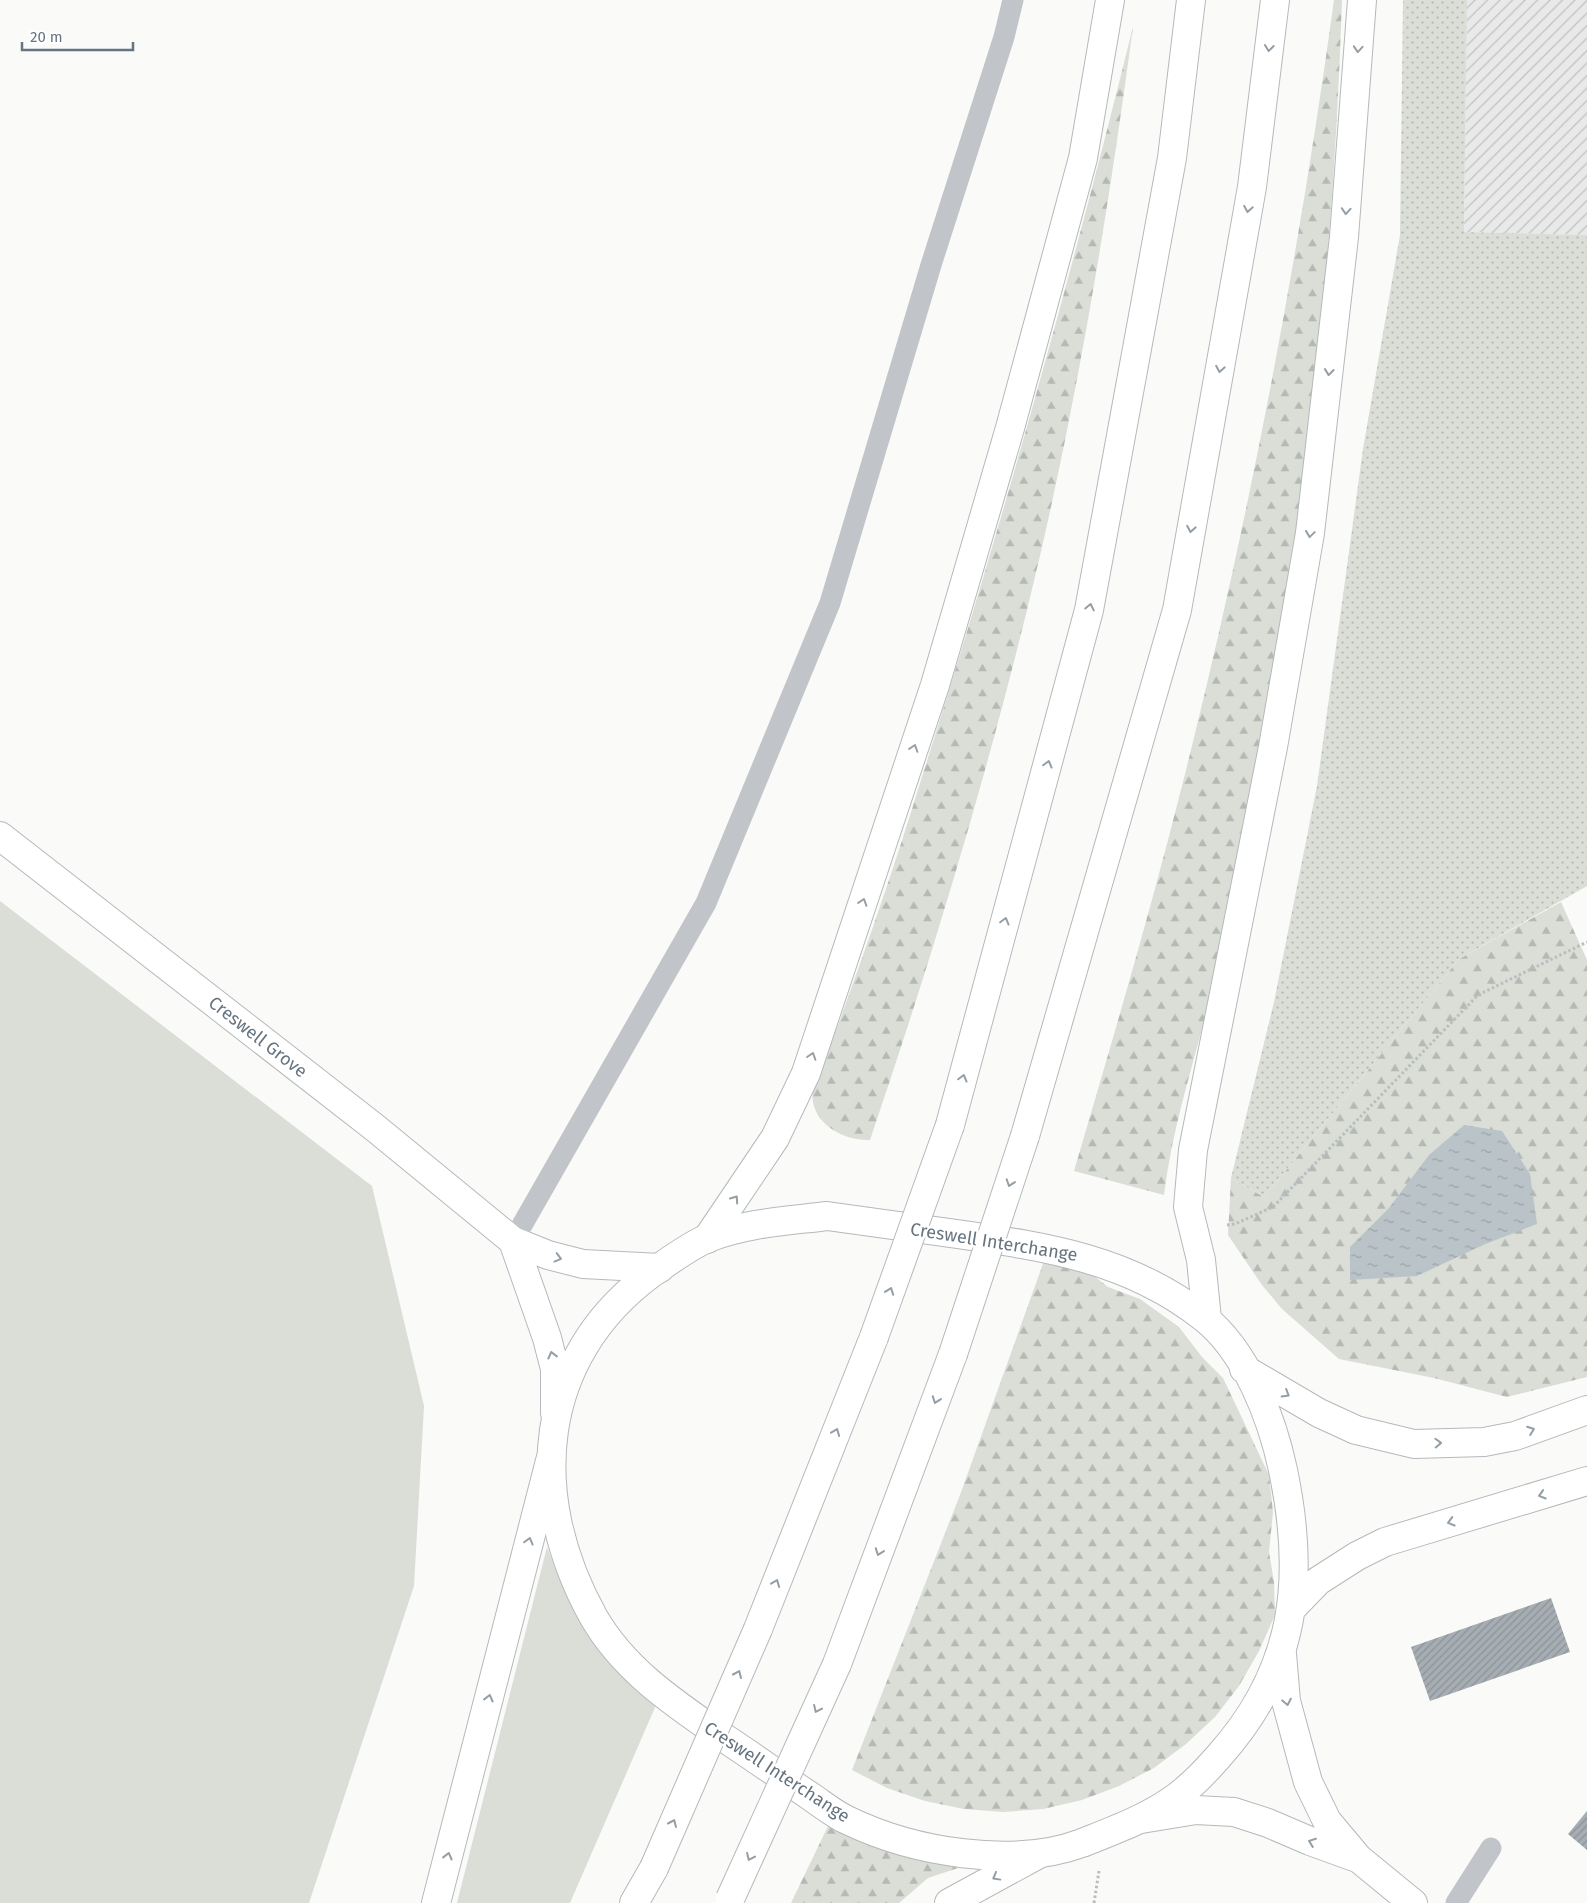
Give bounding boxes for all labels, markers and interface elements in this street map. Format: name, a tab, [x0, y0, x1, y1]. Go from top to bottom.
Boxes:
scale bar	[22, 20, 134, 52]
text: 20 m	[30, 28, 63, 46]
one-way arrow	[1264, 45, 1275, 53]
one-way arrow	[1353, 45, 1364, 53]
one-way arrow	[1244, 205, 1254, 214]
one-way arrow	[1341, 207, 1352, 215]
one-way arrow	[1215, 365, 1225, 374]
one-way arrow	[1323, 369, 1334, 377]
one-way arrow	[1187, 525, 1197, 534]
one-way arrow	[1305, 530, 1316, 538]
one-way arrow	[1084, 602, 1094, 611]
one-way arrow	[908, 744, 918, 753]
one-way arrow	[1042, 760, 1052, 768]
one-way arrow	[857, 898, 867, 907]
one-way arrow	[1000, 917, 1010, 925]
street label: Creswell Grove	[204, 992, 312, 1082]
one-way arrow	[806, 1053, 816, 1061]
one-way arrow	[957, 1073, 968, 1082]
one-way arrow	[1006, 1178, 1016, 1186]
one-way arrow	[729, 1195, 738, 1204]
street label: Creswell Interchange	[909, 1218, 1079, 1266]
one-way arrow	[554, 1252, 563, 1263]
one-way arrow	[884, 1287, 894, 1295]
one-way arrow	[547, 1351, 557, 1359]
one-way arrow	[1281, 1387, 1290, 1397]
one-way arrow	[932, 1395, 942, 1403]
one-way arrow	[1527, 1426, 1535, 1436]
one-way arrow	[830, 1428, 840, 1437]
one-way arrow	[1434, 1438, 1442, 1449]
one-way arrow	[1539, 1489, 1547, 1499]
one-way arrow	[1447, 1517, 1455, 1527]
one-way arrow	[523, 1536, 534, 1545]
one-way arrow	[875, 1547, 885, 1556]
one-way arrow	[770, 1579, 780, 1588]
one-way arrow	[732, 1670, 743, 1679]
one-way arrow	[483, 1695, 493, 1703]
one-way arrow	[1281, 1698, 1292, 1707]
one-way arrow	[813, 1704, 823, 1713]
street label: Creswell Interchange	[700, 1717, 854, 1827]
one-way arrow	[667, 1819, 678, 1828]
one-way arrow	[1308, 1838, 1317, 1848]
one-way arrow	[443, 1852, 453, 1860]
one-way arrow	[745, 1852, 756, 1861]
one-way arrow	[992, 1871, 1001, 1881]

